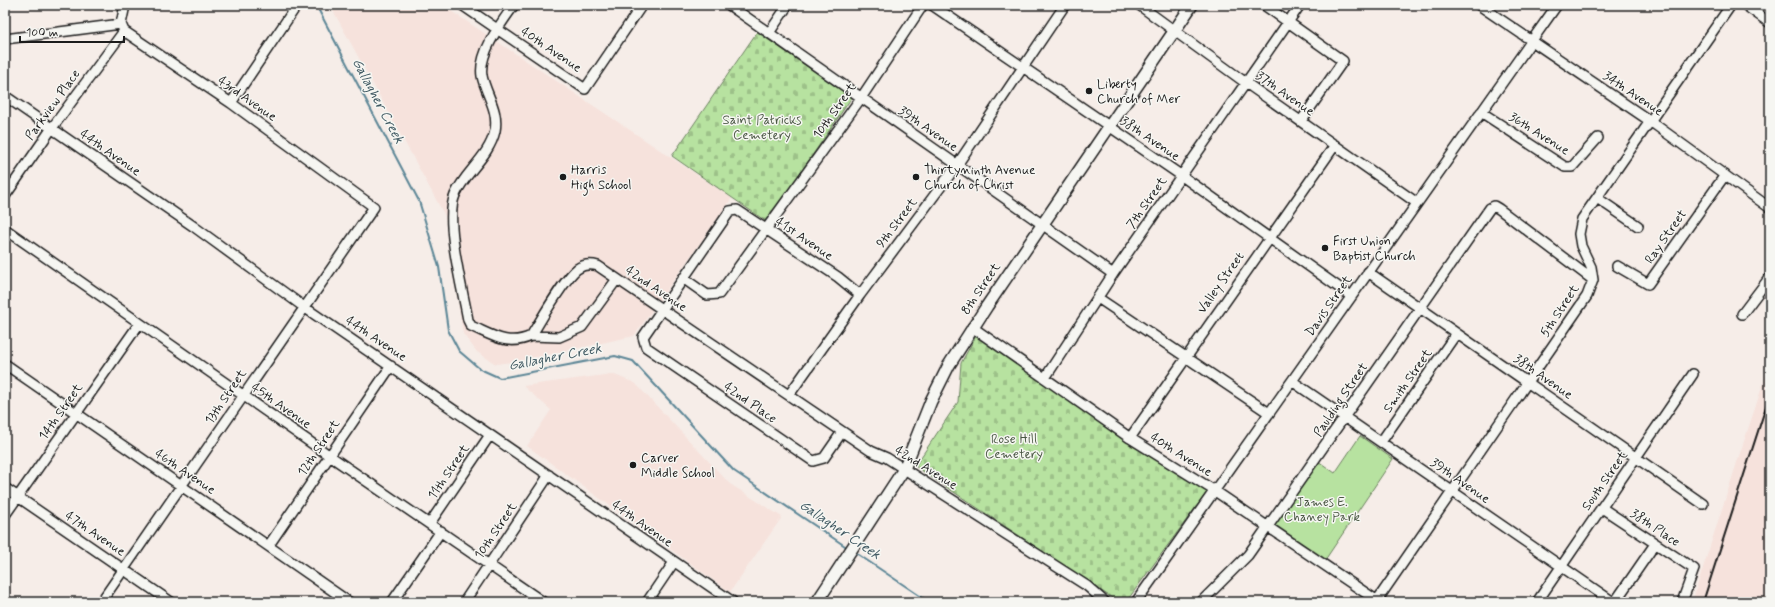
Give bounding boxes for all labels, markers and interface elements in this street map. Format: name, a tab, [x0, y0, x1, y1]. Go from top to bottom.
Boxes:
scale bar	[20, 18, 124, 44]
street label: 40th Avenue	[517, 23, 585, 77]
text: 100 m	[26, 25, 58, 41]
water label: Gallagher Creek	[347, 55, 408, 147]
street label: Parkview Place	[22, 66, 84, 144]
street label: 37th Avenue	[1252, 68, 1318, 120]
street label: 34th Avenue	[1600, 68, 1666, 120]
street label: 43rd Avenue	[214, 72, 280, 126]
place label: Liberty Church of Mer	[1097, 76, 1181, 108]
street label: 10th Street	[809, 79, 861, 142]
marker: Liberty Church of Mer	[1084, 86, 1094, 96]
street label: 39th Avenue	[895, 102, 961, 156]
street label: 36th Avenue	[1506, 109, 1572, 159]
park label: Saint Patricks Cemetery	[723, 112, 801, 144]
street label: 38th Avenue	[1117, 113, 1183, 165]
street label: 44th Avenue	[76, 126, 144, 180]
place label: Harris High School	[571, 162, 632, 196]
place label: Thirtyninth Avenue Church of Christ	[924, 162, 1035, 194]
marker: Harris High School	[558, 172, 568, 182]
marker: Thirtyninth Avenue Church of Christ	[911, 172, 921, 182]
street label: 7th Street	[1123, 173, 1171, 232]
street label: 9th Street	[873, 194, 921, 251]
street label: Ray Street	[1641, 207, 1691, 267]
street label: 41st Avenue	[772, 213, 836, 265]
place label: First Union Baptist Church	[1333, 233, 1416, 265]
marker: First Union Baptist Church	[1320, 243, 1330, 253]
street label: Valley Street	[1194, 249, 1248, 317]
street label: 8th Street	[957, 259, 1005, 318]
street label: 42nd Avenue	[622, 262, 690, 316]
street label: Davis Street	[1302, 272, 1356, 340]
street label: 5th Street	[1537, 281, 1584, 341]
street label: 44th Avenue	[342, 312, 410, 366]
water label: Gallagher Creek	[507, 339, 603, 376]
street label: Smith Street	[1380, 345, 1436, 416]
street label: 38th Avenue	[1510, 350, 1576, 404]
street label: Paulding Street	[1310, 360, 1374, 441]
street label: 13th Street	[201, 366, 251, 428]
street label: 42nd Place	[720, 378, 780, 428]
street label: 45th Avenue	[248, 379, 314, 433]
street label: 14th Street	[35, 380, 87, 444]
street label: 12th Street	[294, 416, 344, 479]
street label: 40th Avenue	[1147, 429, 1215, 481]
park label: Rose Hill Cemetery	[985, 431, 1043, 463]
street label: 11th Street	[424, 441, 474, 503]
street label: 42nd Avenue	[891, 442, 961, 494]
street label: 46th Avenue	[151, 445, 219, 499]
street label: South Street	[1578, 448, 1632, 514]
place label: Carver Middle School	[641, 450, 715, 482]
street label: 39th Avenue	[1427, 454, 1493, 508]
marker: Carver Middle School	[628, 460, 638, 470]
park label: James E. Chaney Park	[1284, 494, 1361, 526]
water label: Gallagher Creek	[795, 496, 884, 565]
street label: 44th Avenue	[608, 497, 676, 551]
street label: 10th Street	[471, 499, 521, 563]
street label: 38th Place	[1627, 505, 1683, 551]
street label: 47th Avenue	[62, 508, 128, 560]

